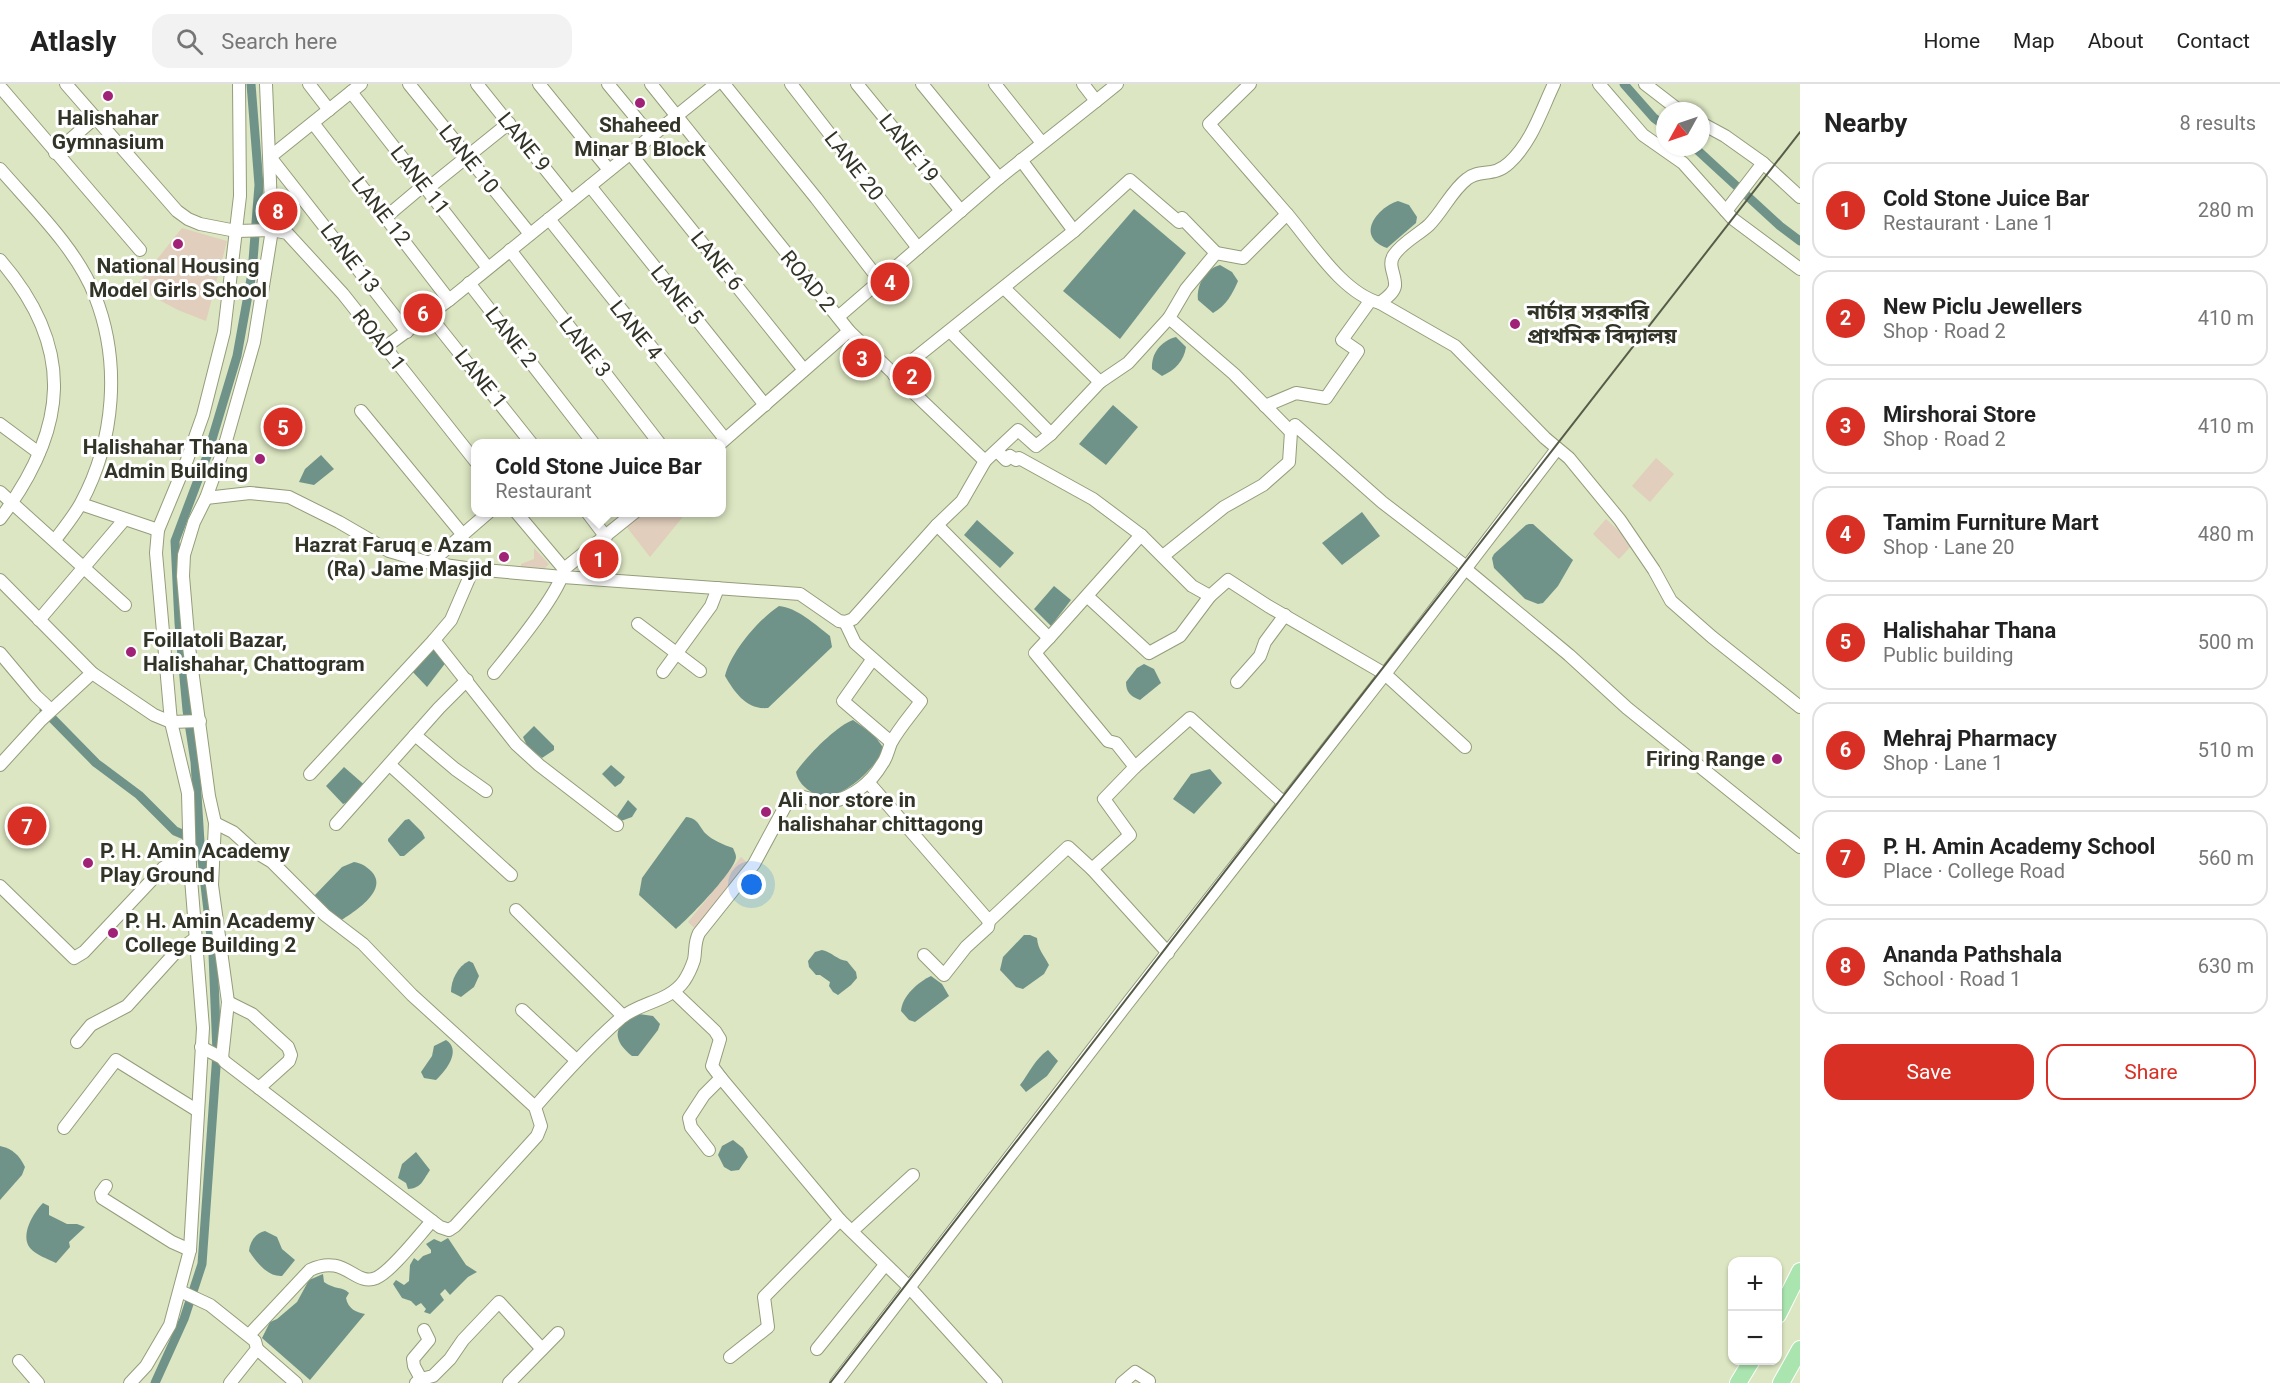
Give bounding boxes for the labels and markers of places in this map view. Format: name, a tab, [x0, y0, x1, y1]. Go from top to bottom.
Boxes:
marker: Halishahar Gymnasium	[101, 89, 115, 103]
marker: Shaheed Minar B Block	[633, 96, 647, 110]
place label: Halishahar Gymnasium	[52, 106, 164, 154]
place label: Shaheed Minar B Block	[574, 113, 707, 161]
pin: 8	[258, 188, 298, 234]
marker: National Housing Model Girls School	[171, 237, 185, 251]
place label: National Housing Model Girls School	[89, 254, 267, 302]
pin: 4	[870, 260, 910, 304]
pin: 6	[404, 290, 442, 336]
place label: নার্চার সরকারি প্রাথমিক বিদ্যালয়	[1526, 300, 1678, 348]
marker: নার্চার সরকারি প্রাথমিক বিদ্যালয়	[1508, 317, 1522, 331]
pin: 3	[842, 336, 882, 380]
pin: 2	[892, 354, 932, 398]
pin: 5	[264, 404, 302, 450]
place label: Halishahar Thana Admin Building	[83, 435, 248, 483]
marker: Halishahar Thana Admin Building	[253, 452, 267, 466]
place label: Hazrat Faruq e Azam (Ra) Jame Masjid	[295, 533, 492, 581]
pin: 1	[580, 536, 618, 582]
marker: Hazrat Faruq e Azam (Ra) Jame Masjid	[497, 550, 511, 564]
place label: Foillatoli Bazar, Halishahar, Chattogram	[143, 628, 365, 676]
marker: Foillatoli Bazar, Halishahar, Chattogram	[124, 645, 138, 659]
place label: Firing Range	[1646, 747, 1765, 771]
marker: Firing Range	[1770, 752, 1784, 766]
place label: Ali nor store in halishahar chittagong	[778, 788, 983, 836]
pin: 7	[8, 804, 46, 848]
marker: Ali nor store in halishahar chittagong	[759, 805, 773, 819]
place label: P. H. Amin Academy Play Ground	[100, 839, 290, 887]
marker: P. H. Amin Academy Play Ground	[81, 856, 95, 870]
place label: P. H. Amin Academy College Building 2	[125, 909, 315, 957]
marker: P. H. Amin Academy College Building 2	[106, 926, 120, 940]

